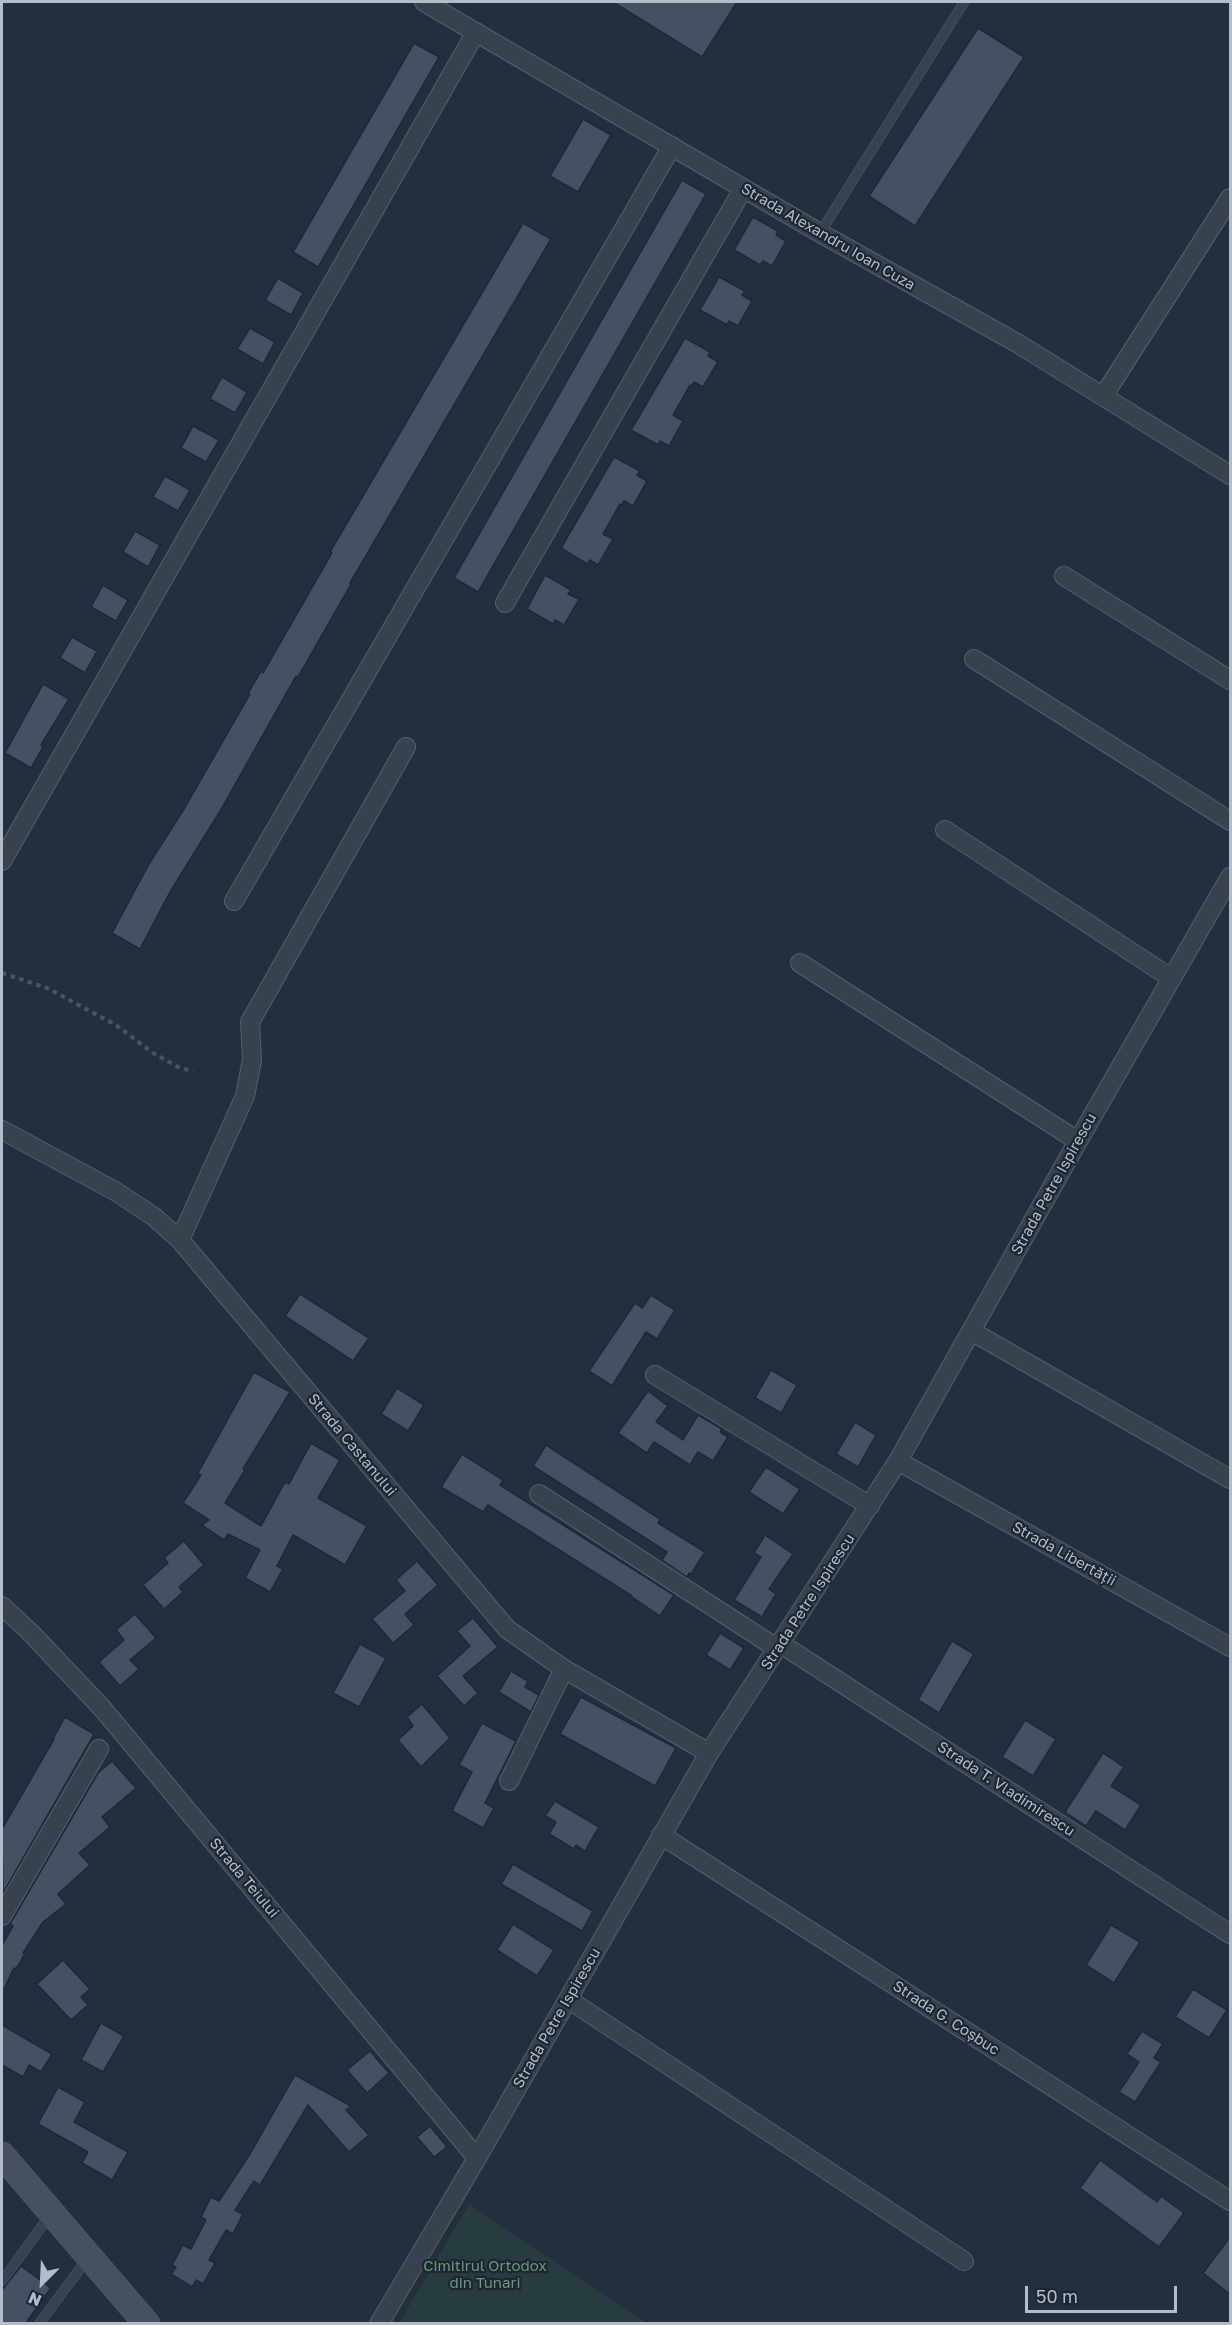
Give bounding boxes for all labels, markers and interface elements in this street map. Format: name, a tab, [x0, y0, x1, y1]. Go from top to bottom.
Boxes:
street label: Strada Alexandru Ioan Cuza	[738, 180, 918, 294]
street label: Strada Petre Ispirescu	[1008, 1110, 1100, 1258]
street label: Strada Castanului	[304, 1390, 400, 1500]
street label: Strada Libertății	[1009, 1518, 1119, 1590]
street label: Strada Petre Ispirescu	[757, 1530, 859, 1674]
street label: Strada T. Vladimirescu	[934, 1738, 1078, 1840]
street label: Strada Teiului	[205, 1834, 283, 1922]
street label: Strada Petre Ispirescu	[509, 1945, 605, 2091]
street label: Strada G. Coșbuc	[889, 1977, 1003, 2059]
north arrow	[12, 2253, 72, 2313]
park label: Cimitirul Ortodox din Tunari	[423, 2257, 547, 2292]
scale bar	[1028, 2274, 1180, 2312]
text: 50 m	[1036, 2285, 1078, 2307]
text: N	[25, 2288, 44, 2311]

